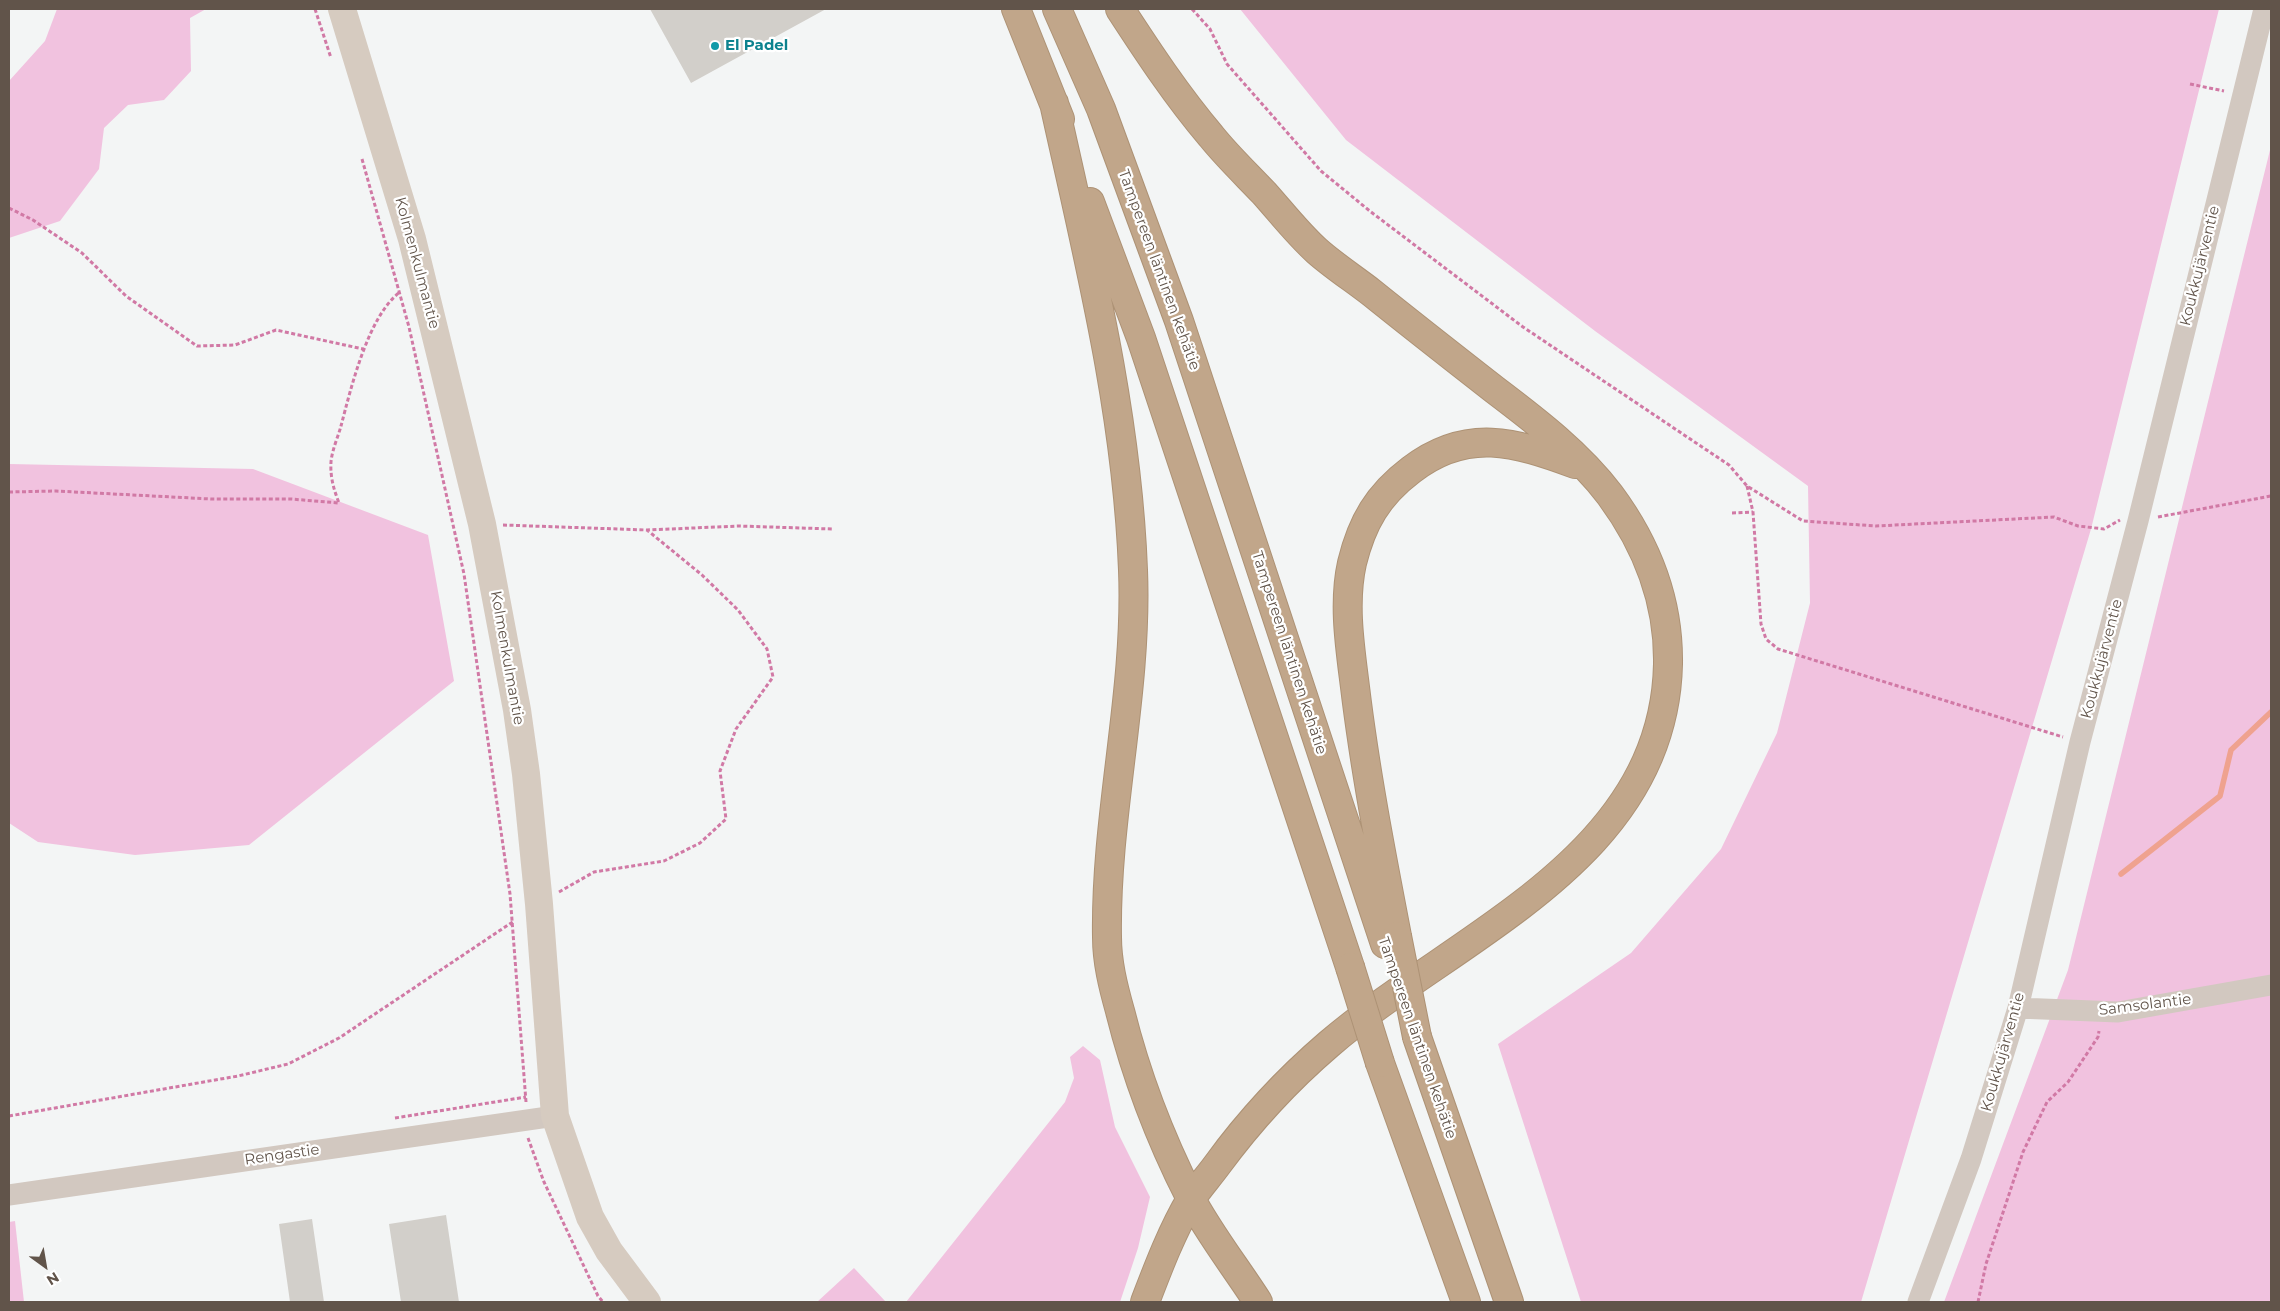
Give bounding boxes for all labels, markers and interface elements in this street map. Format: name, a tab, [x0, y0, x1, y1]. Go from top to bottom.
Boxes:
place label: El Padel	[725, 37, 788, 55]
marker: El Padel	[709, 40, 721, 52]
street label: Tampereen läntinen kehätie	[1114, 167, 1204, 373]
street label: Kolmenkulmantie	[391, 195, 443, 331]
street label: Koukkujärventie	[2176, 204, 2224, 328]
street label: Tampereen läntinen kehätie	[1248, 549, 1330, 757]
street label: Kolmenkulmantie	[486, 590, 528, 726]
street label: Koukkujärventie	[2077, 597, 2127, 721]
street label: Tampereen läntinen kehätie	[1374, 935, 1460, 1141]
street label: Koukkujärventie	[1977, 990, 2029, 1114]
street label: Samsolantie	[2098, 990, 2192, 1020]
street label: Rengastie	[243, 1141, 321, 1169]
north arrow	[20, 1241, 70, 1291]
text: N	[43, 1268, 63, 1289]

